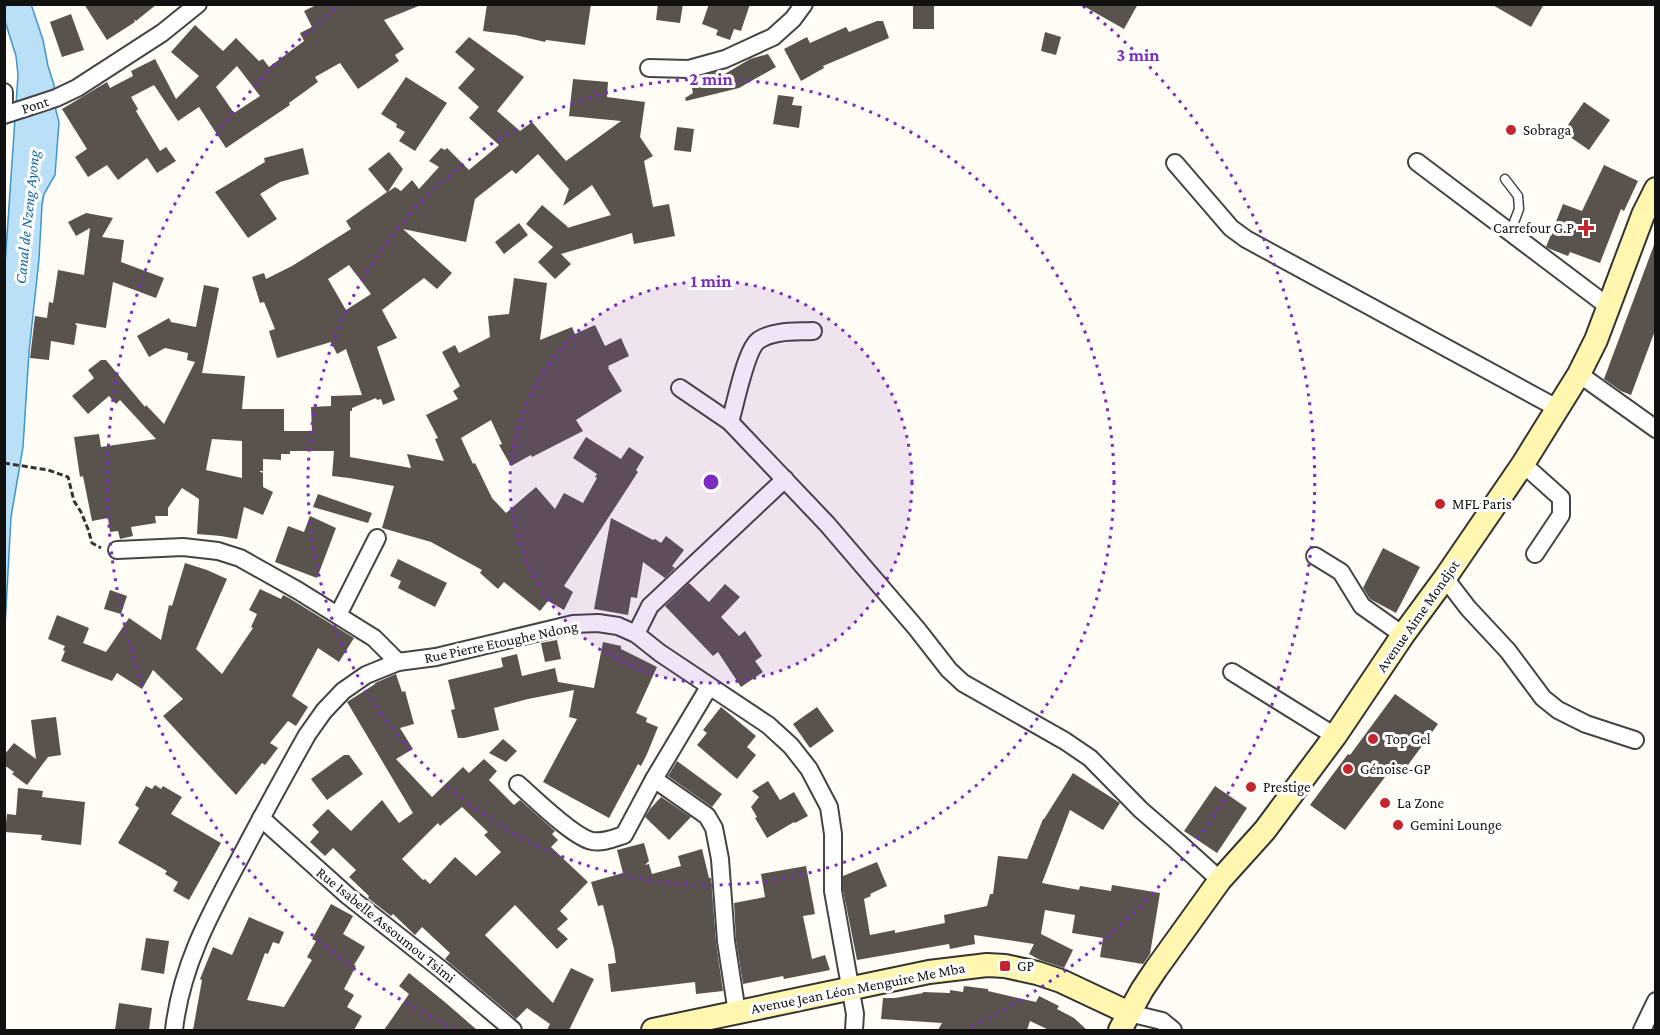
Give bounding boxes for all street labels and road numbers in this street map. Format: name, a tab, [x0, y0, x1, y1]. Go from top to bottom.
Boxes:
street label: Pont	[19, 93, 52, 117]
street label: Avenue Aime Mondjot	[1373, 556, 1464, 676]
street label: Rue Pierre Etoughe Ndong	[423, 618, 580, 667]
street label: Rue Isabelle Assoumou Tsimi	[313, 864, 459, 986]
street label: Avenue Jean Léon Menguire Me Mba	[750, 959, 967, 1018]

